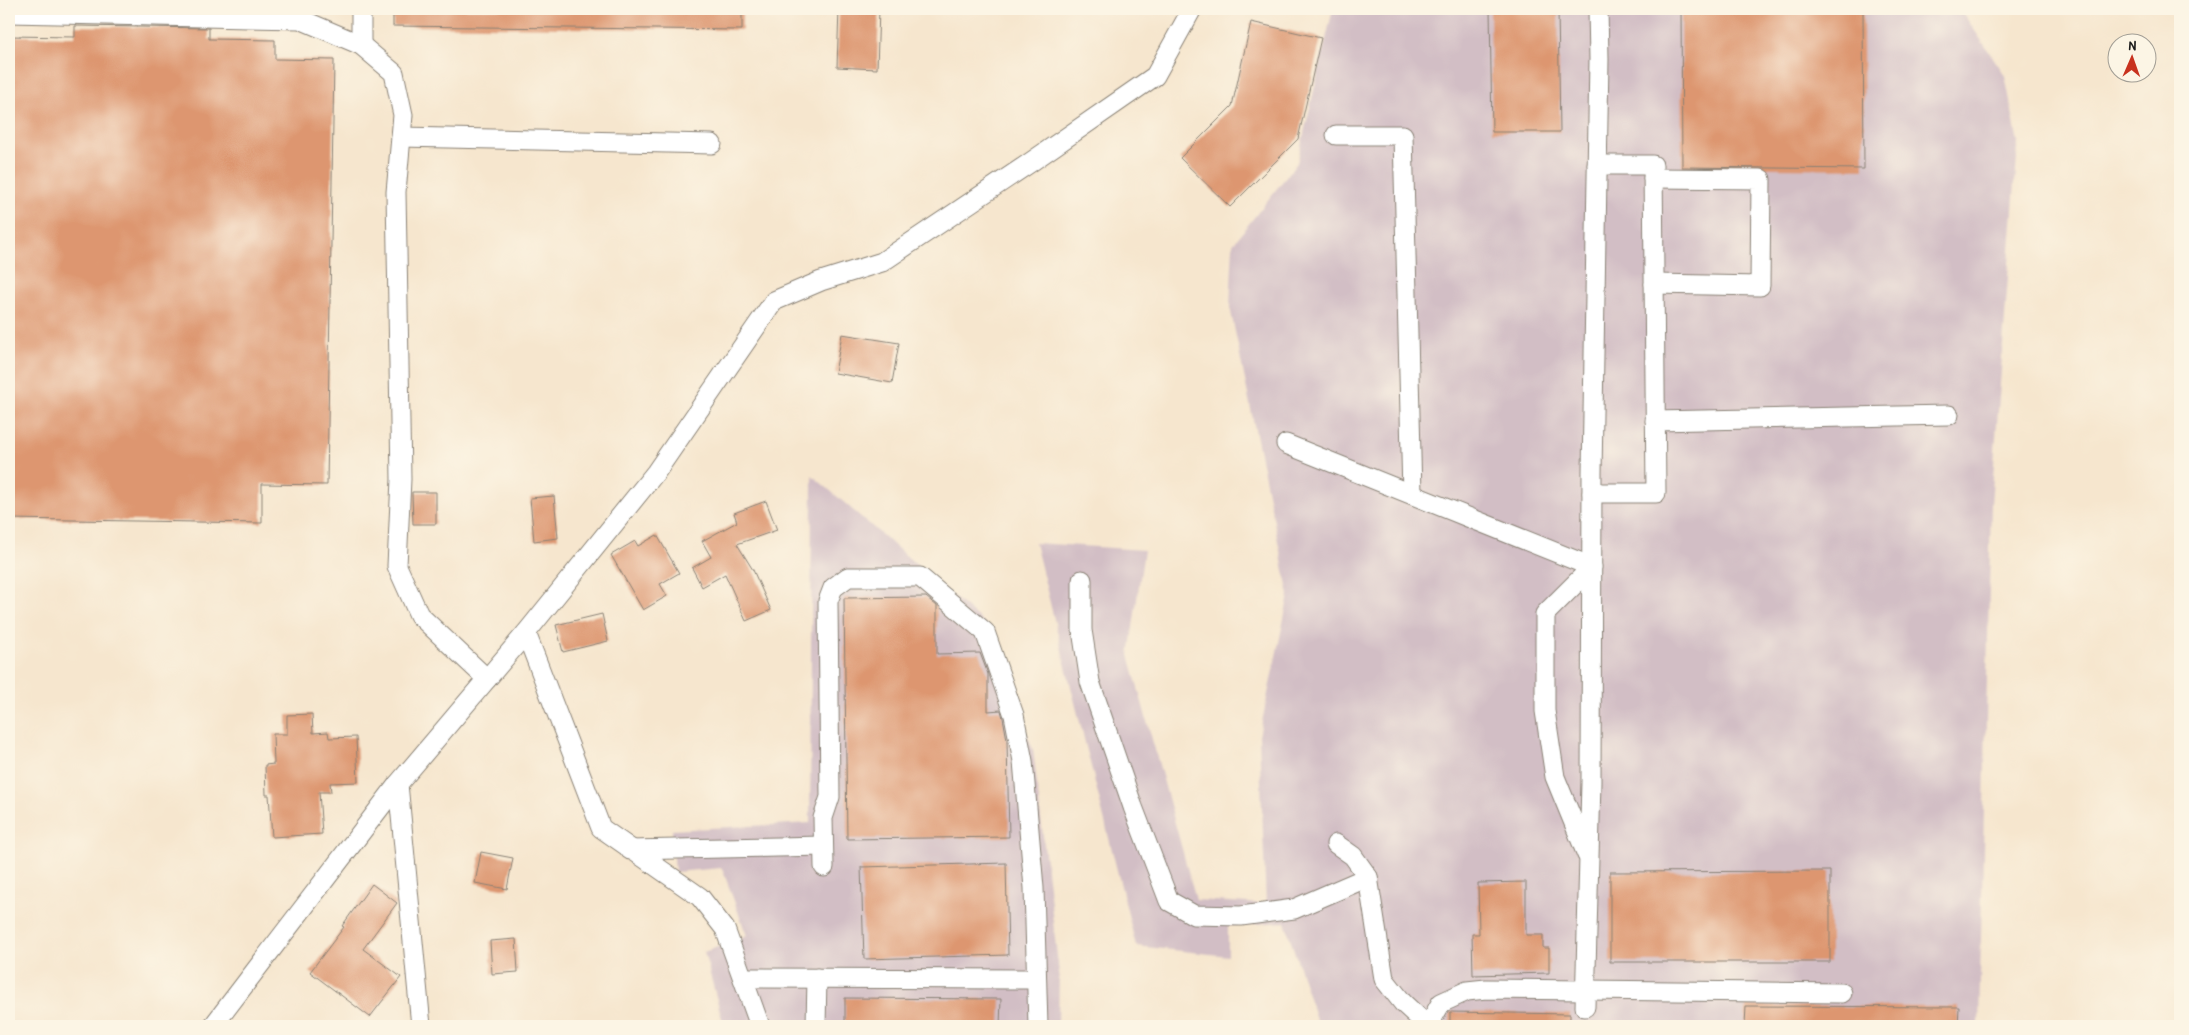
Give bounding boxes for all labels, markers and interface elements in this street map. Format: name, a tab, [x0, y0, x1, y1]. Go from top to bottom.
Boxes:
north arrow	[2106, 32, 2156, 82]
text: N	[2128, 35, 2137, 54]

